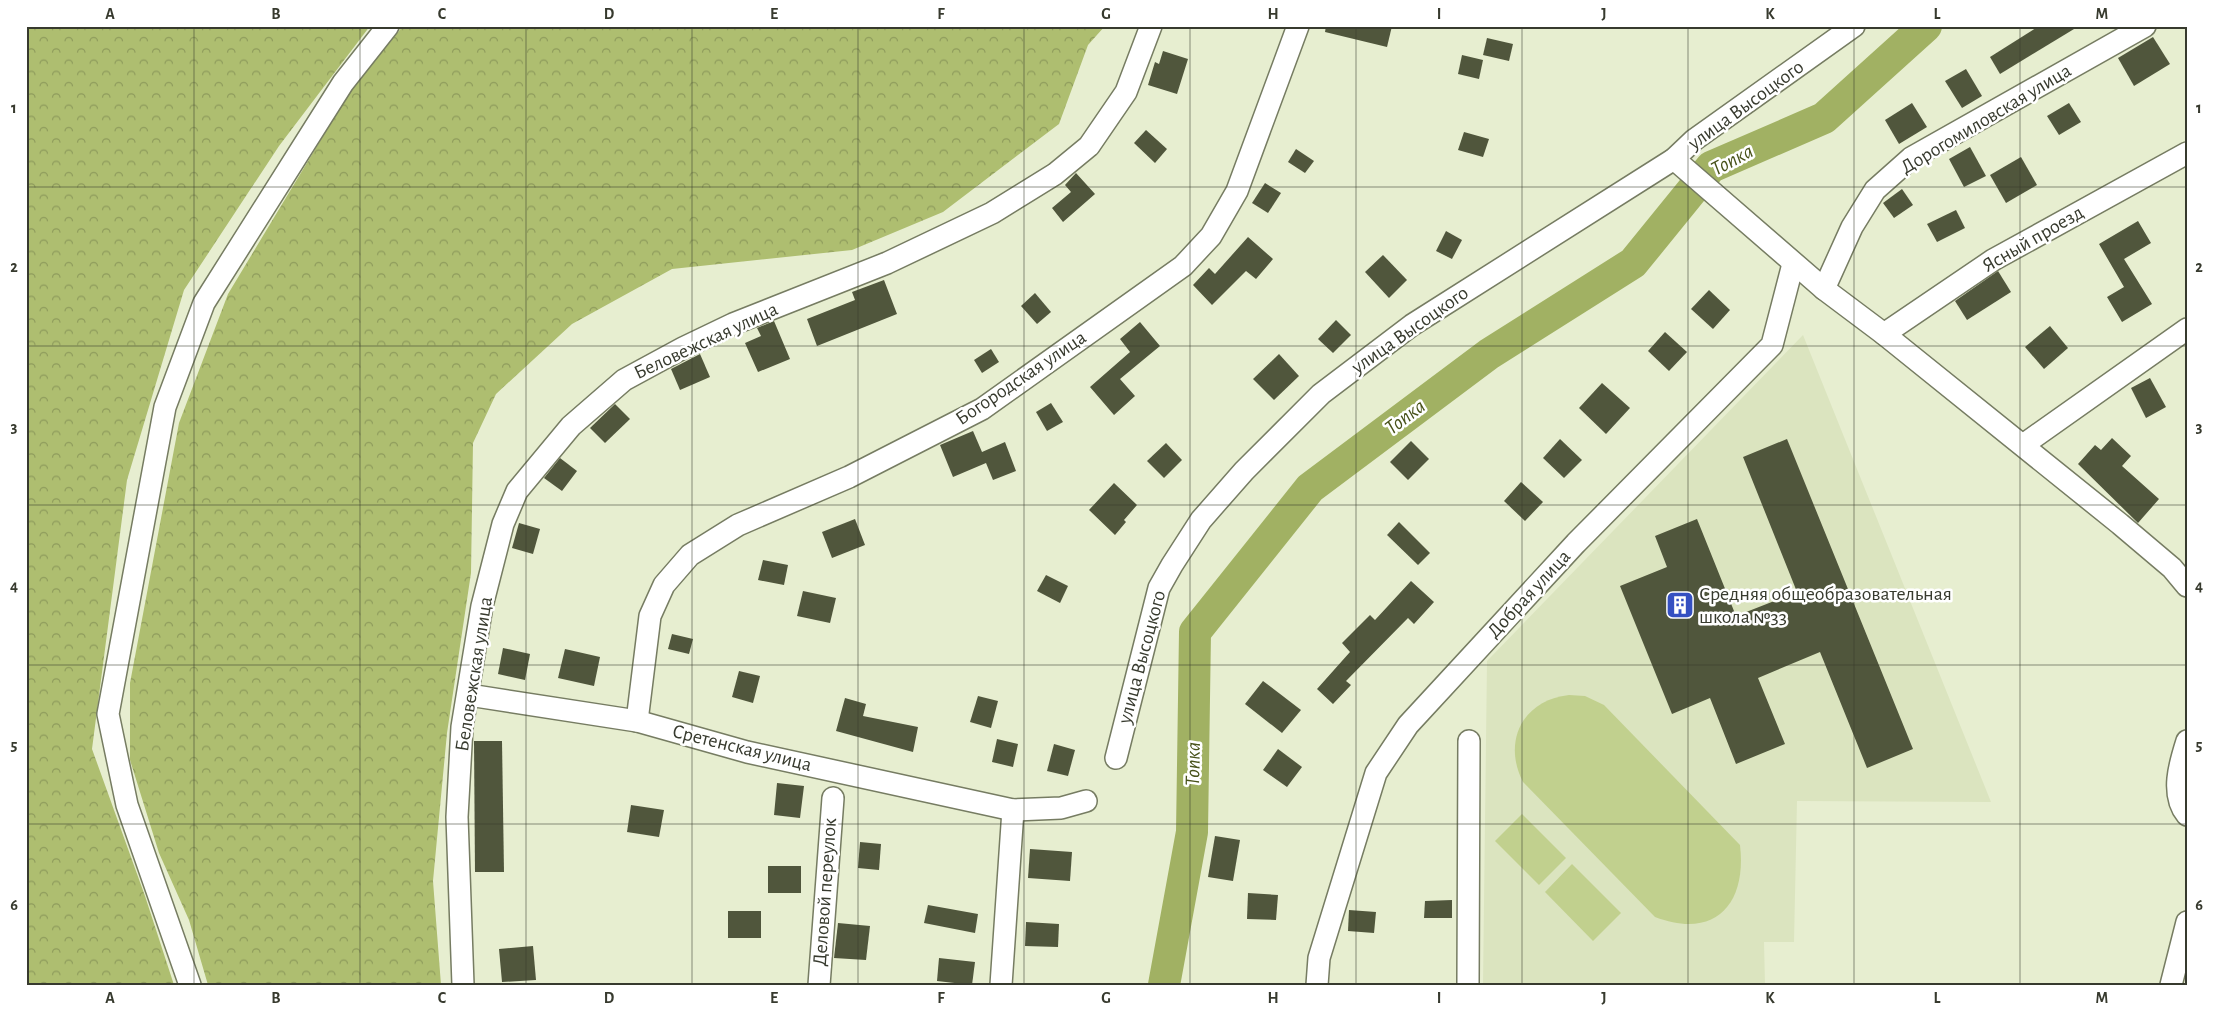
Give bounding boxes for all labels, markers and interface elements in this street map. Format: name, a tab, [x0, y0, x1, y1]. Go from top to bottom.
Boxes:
text: A	[105, 6, 115, 22]
text: B	[271, 6, 281, 22]
text: C	[438, 6, 447, 22]
text: D	[604, 6, 615, 22]
text: E	[770, 6, 778, 22]
text: F	[937, 6, 945, 22]
text: G	[1101, 6, 1111, 22]
text: H	[1267, 6, 1279, 22]
text: I	[1437, 6, 1441, 22]
text: J	[1601, 6, 1607, 22]
text: K	[1765, 6, 1775, 22]
text: L	[1934, 6, 1941, 22]
text: M	[2096, 6, 2108, 22]
street label: улица Высоцкого	[1684, 57, 1807, 154]
street label: Дорогомиловская улица	[1897, 60, 2075, 178]
text: 1	[11, 100, 17, 116]
text: 1	[2196, 100, 2202, 116]
water label: Топка	[1708, 140, 1756, 180]
street label: Ясный проезд	[1979, 202, 2087, 276]
text: 2	[10, 259, 18, 275]
text: 2	[2195, 259, 2203, 275]
street label: улица Высоцкого	[1347, 283, 1472, 378]
street label: Беловежская улица	[631, 299, 781, 383]
street label: Богородская улица	[952, 327, 1090, 429]
water label: Топка	[1381, 395, 1429, 439]
text: 3	[11, 419, 18, 435]
text: 3	[2196, 419, 2203, 435]
street label: Добрая улица	[1483, 546, 1575, 642]
text: 4	[10, 578, 18, 594]
text: 4	[2195, 578, 2203, 594]
place label: Средняя общеобразовательная школа №33	[1699, 584, 1952, 627]
street label: улица Высоцкого	[1114, 588, 1169, 727]
building icon: Средняя общеобразовательная школа №33	[1665, 590, 1695, 620]
street label: Беловежская улица	[452, 595, 496, 753]
street label: Сретенская улица	[670, 721, 814, 775]
text: 5	[11, 737, 18, 753]
text: 5	[2196, 737, 2203, 753]
water label: Топка	[1182, 742, 1204, 786]
street label: Деловой переулок	[810, 817, 840, 967]
text: 6	[10, 897, 18, 913]
text: 6	[2195, 897, 2203, 913]
text: A	[105, 990, 115, 1006]
text: B	[271, 990, 281, 1006]
text: C	[438, 990, 447, 1006]
text: D	[604, 990, 615, 1006]
text: E	[770, 990, 778, 1006]
text: F	[937, 990, 945, 1006]
text: G	[1101, 990, 1111, 1006]
text: H	[1267, 990, 1279, 1006]
text: I	[1437, 990, 1441, 1006]
text: J	[1601, 990, 1607, 1006]
text: K	[1765, 990, 1775, 1006]
text: L	[1934, 990, 1941, 1006]
text: M	[2096, 990, 2108, 1006]

